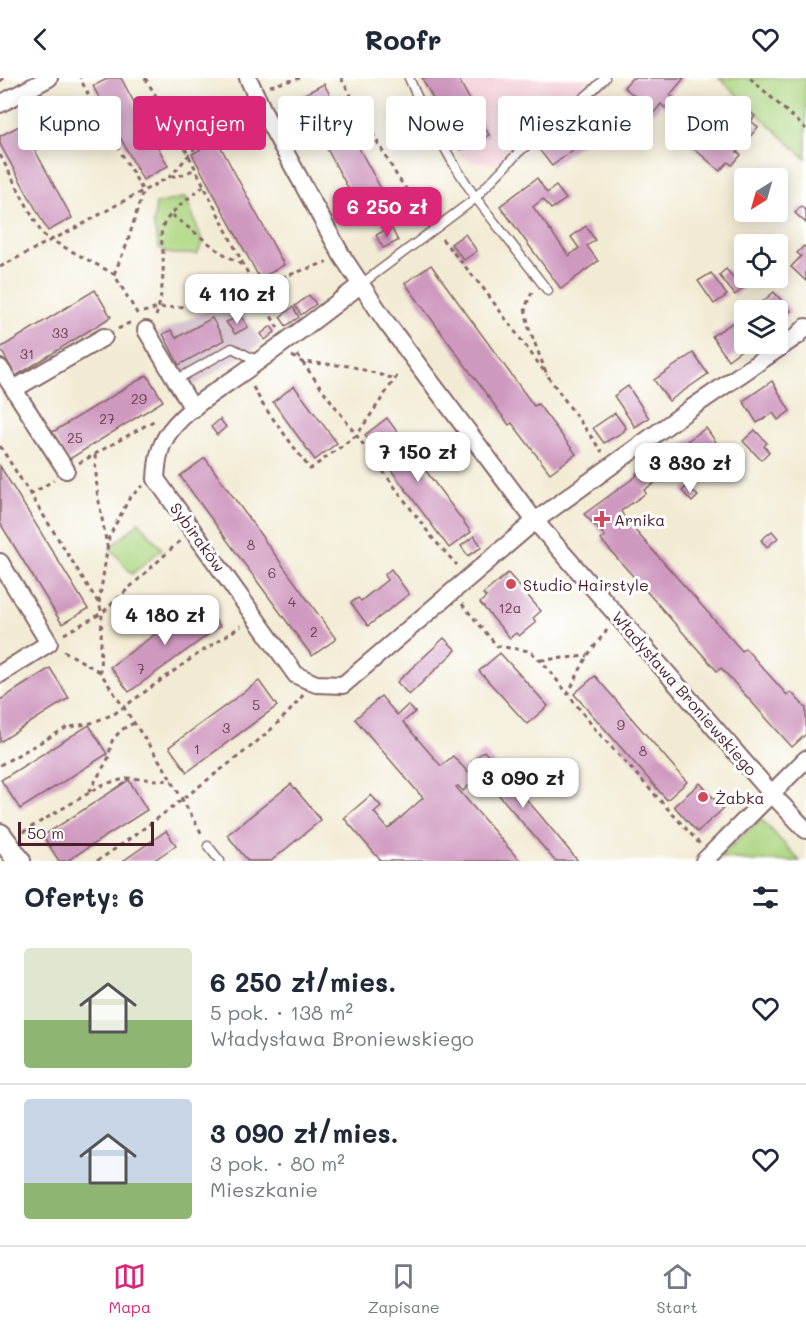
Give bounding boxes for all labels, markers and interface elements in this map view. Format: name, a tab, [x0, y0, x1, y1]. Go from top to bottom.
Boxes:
text: Roofr	[364, 22, 442, 57]
icon: back	[24, 23, 57, 56]
icon: heart	[749, 23, 782, 56]
chip: Kupno	[18, 96, 121, 150]
chip: Wynajem	[133, 96, 266, 150]
chip: Filtry	[278, 96, 374, 150]
chip: Nowe	[386, 96, 486, 150]
chip: Mieszkanie	[498, 96, 653, 150]
chip: Dom	[665, 96, 751, 150]
north arrow	[734, 168, 788, 222]
map controls	[734, 168, 788, 354]
pin: 6 250 zł	[325, 187, 449, 238]
text: 6 250 zł	[347, 193, 427, 219]
button: locate	[734, 234, 788, 288]
pin: 4 110 zł	[175, 274, 299, 325]
text: 4 110 zł	[199, 280, 275, 306]
button: layers	[734, 300, 788, 354]
house number: 33	[52, 323, 68, 342]
house number: 31	[20, 344, 34, 363]
house number: 29	[131, 389, 147, 408]
house number: 27	[99, 409, 115, 428]
house number: 25	[67, 428, 83, 447]
pin: 7 150 zł	[356, 432, 480, 483]
text: 7 150 zł	[379, 438, 457, 464]
pin: 3 830 zł	[628, 443, 752, 494]
text: 3 830 zł	[649, 449, 731, 475]
street label: Sybiraków	[166, 498, 230, 576]
place label: Arnika	[614, 509, 665, 530]
marker: Arnika	[595, 512, 609, 526]
house number: 8	[247, 535, 255, 554]
house number: 6	[268, 563, 276, 582]
place label: Studio Hairstyle	[523, 574, 649, 595]
marker: Studio Hairstyle	[504, 577, 518, 591]
house number: 4	[288, 592, 297, 611]
pin: 4 180 zł	[103, 595, 227, 646]
house number: 12a	[499, 598, 521, 617]
text: 4 180 zł	[125, 601, 205, 627]
street label: Władysława Broniewskiego	[608, 606, 762, 780]
house number: 2	[310, 622, 318, 641]
house number: 7	[137, 659, 145, 678]
house number: 5	[252, 695, 260, 714]
house number: 9	[617, 715, 625, 734]
house number: 3	[222, 718, 230, 737]
house number: 1	[194, 739, 200, 758]
house number: 8	[639, 741, 647, 760]
pin: 3 090 zł	[461, 758, 585, 809]
text: 3 090 zł	[482, 764, 564, 790]
place label: Żabka	[715, 787, 764, 808]
marker: Żabka	[696, 790, 710, 804]
scale bar	[18, 819, 154, 846]
text: 50 m	[27, 822, 64, 843]
text: Oferty: 6	[24, 880, 144, 914]
icon: filters	[749, 881, 782, 914]
text: 6 250 zł/mies.	[210, 965, 396, 999]
icon: home	[72, 972, 144, 1044]
icon: heart	[749, 992, 782, 1025]
text: 5 pok. · 138 m²	[210, 999, 353, 1025]
text: Władysława Broniewskiego	[210, 1025, 474, 1051]
text: 3 090 zł/mies.	[210, 1116, 399, 1150]
icon: home	[72, 1123, 144, 1195]
icon: heart	[749, 1143, 782, 1176]
text: 3 pok. · 80 m²	[210, 1150, 345, 1176]
text: Mieszkanie	[210, 1176, 318, 1202]
tab: Mapa	[108, 1260, 151, 1317]
tab: Zapisane	[368, 1260, 440, 1317]
tab: Start	[657, 1260, 698, 1317]

